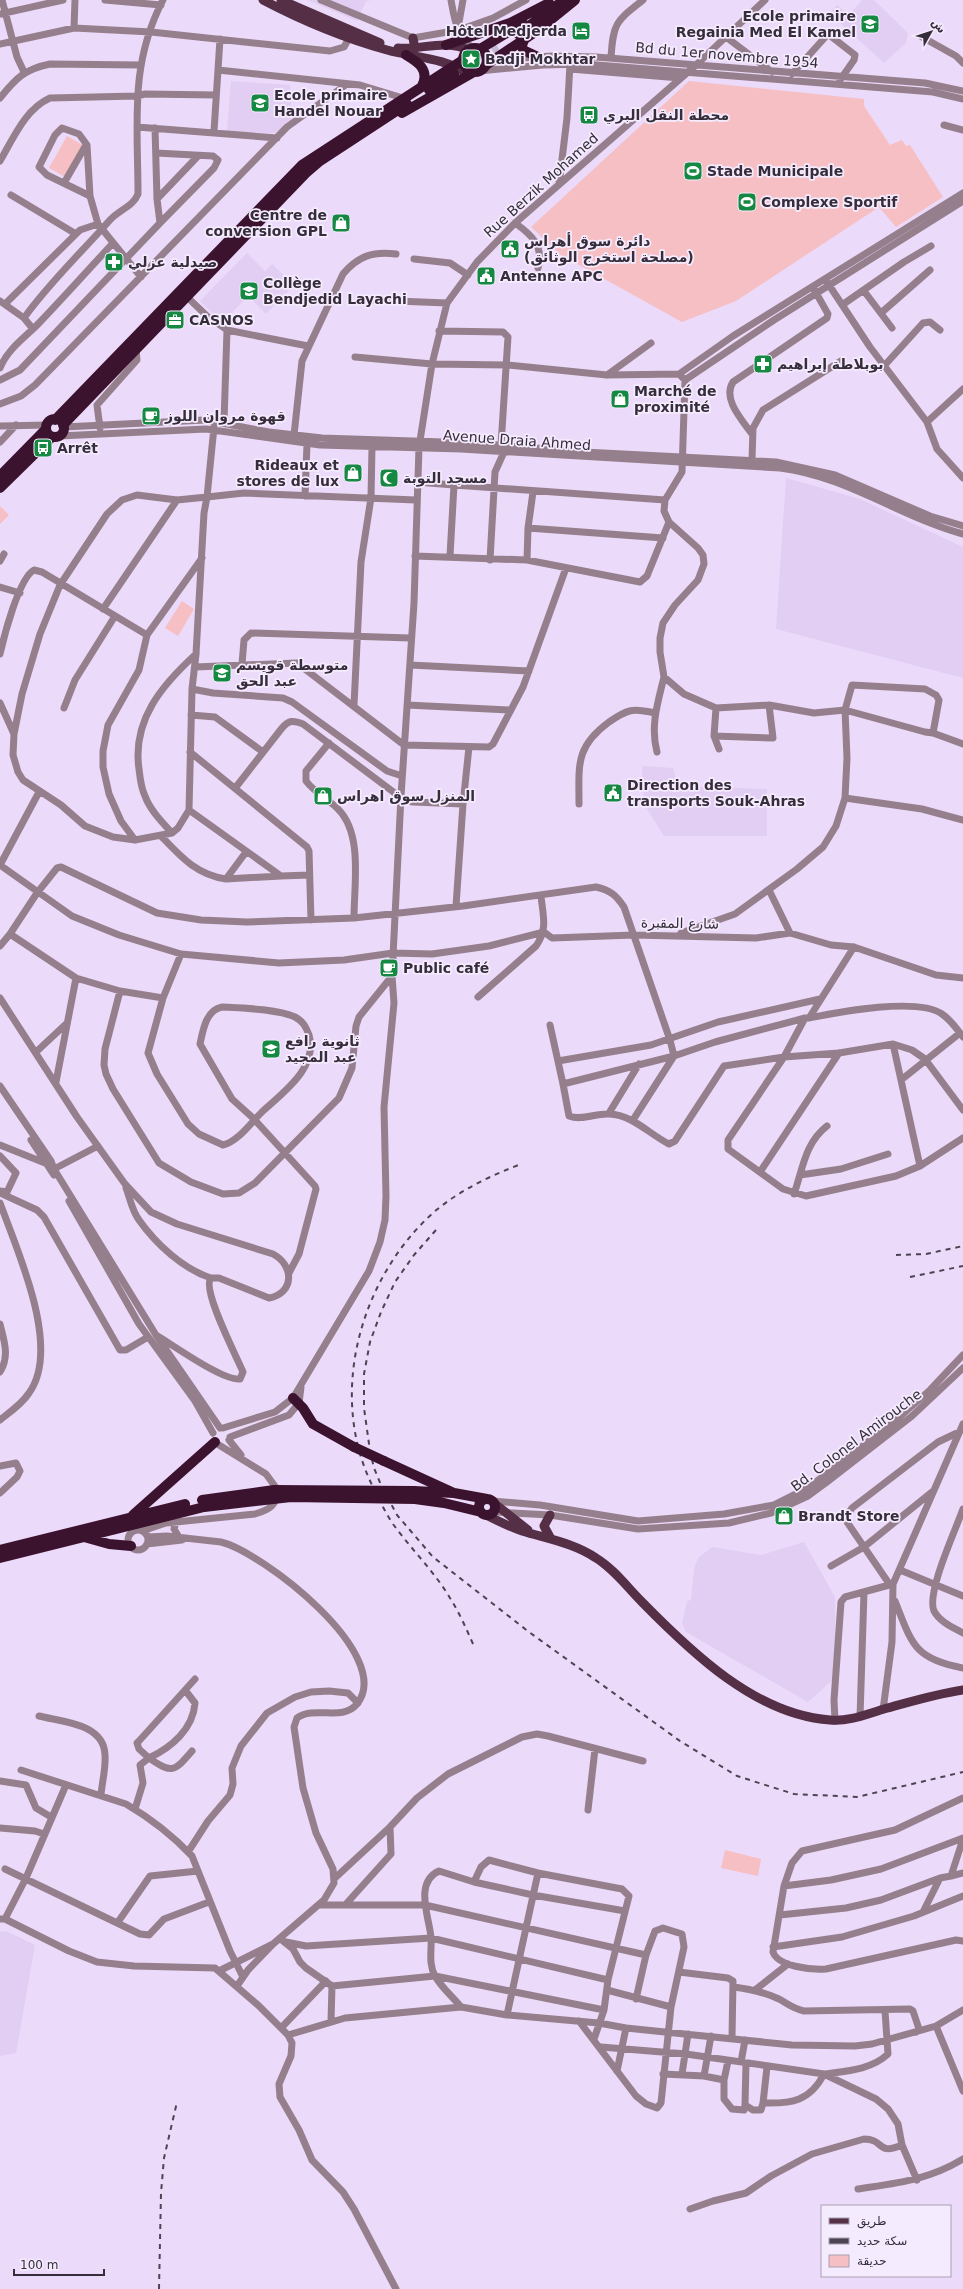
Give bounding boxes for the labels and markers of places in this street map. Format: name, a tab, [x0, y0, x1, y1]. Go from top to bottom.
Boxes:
place label: Ecole primaire Regainia Med El Kamel	[676, 8, 856, 40]
school or university icon: Ecole primaire Regainia Med El Kamel	[859, 13, 881, 35]
hotel icon: Hôtel Medjerda	[570, 20, 592, 42]
place label: Hôtel Medjerda	[446, 23, 567, 39]
place icon: Badji Mokhtar	[460, 48, 482, 70]
place label: Badji Mokhtar	[485, 51, 596, 67]
place label: Ecole primaire Handel Nouar	[274, 87, 388, 119]
school or university icon: Ecole primaire Handel Nouar	[249, 92, 271, 114]
bus stop icon: محطة النقل البري	[578, 104, 600, 126]
place label: محطة النقل البري	[603, 107, 729, 125]
sports icon: Stade Municipale	[682, 160, 704, 182]
place label: Stade Municipale	[707, 163, 843, 179]
sports icon: Complexe Sportif	[736, 191, 758, 213]
place label: Complexe Sportif	[761, 194, 898, 210]
place label: Centre de conversion GPL	[205, 207, 327, 239]
shop icon: Centre de conversion GPL	[330, 212, 352, 234]
place label: دائرة سوق أهراس (مصلحة استخرج الوثائق)	[524, 232, 694, 266]
public building icon: دائرة سوق أهراس (مصلحة استخرج الوثائق)	[499, 238, 521, 260]
pharmacy icon: صيدلية عزلي	[103, 251, 125, 273]
place label: صيدلية عزلي	[128, 254, 217, 271]
public building icon: Antenne APC	[475, 265, 497, 287]
place label: Antenne APC	[500, 268, 603, 284]
place label: Collège Bendjedid Layachi	[263, 275, 407, 307]
school or university icon: Collège Bendjedid Layachi	[238, 280, 260, 302]
office icon: CASNOS	[164, 309, 186, 331]
place label: CASNOS	[189, 312, 254, 328]
pharmacy icon: بوبلاطة إبراهيم	[752, 353, 774, 375]
place label: بوبلاطة إبراهيم	[777, 356, 883, 373]
place label: Marché de proximité	[634, 383, 716, 415]
shop icon: Marché de proximité	[609, 388, 631, 410]
cafe icon: قهوة مروان اللوز	[140, 405, 162, 427]
place label: قهوة مروان اللوز	[164, 408, 286, 425]
bus stop icon: Arrêt	[32, 437, 54, 459]
place label: Arrêt	[57, 440, 98, 456]
place label: Rideaux et stores de lux	[237, 457, 339, 489]
shop icon: Rideaux et stores de lux	[342, 462, 364, 484]
mosque icon: مسجد التوبة	[378, 467, 400, 489]
place label: مسجد التوبة	[403, 470, 487, 487]
place label: متوسطة قويسم عبد الحق	[236, 657, 348, 690]
school or university icon: متوسطة قويسم عبد الحق	[211, 662, 233, 684]
place label: Direction des transports Souk-Ahras	[627, 777, 805, 809]
public building icon: Direction des transports Souk-Ahras	[602, 782, 624, 804]
shop icon: المنزل سوق اهراس	[312, 785, 334, 807]
place label: المنزل سوق اهراس	[337, 788, 475, 805]
cafe icon: Public café	[378, 957, 400, 979]
place label: Public café	[403, 960, 489, 976]
place label: ثانوية رافع عبد المجيد	[285, 1033, 360, 1065]
school or university icon: ثانوية رافع عبد المجيد	[260, 1038, 282, 1060]
shop icon: Brandt Store	[773, 1505, 795, 1527]
place label: Brandt Store	[798, 1508, 899, 1524]

